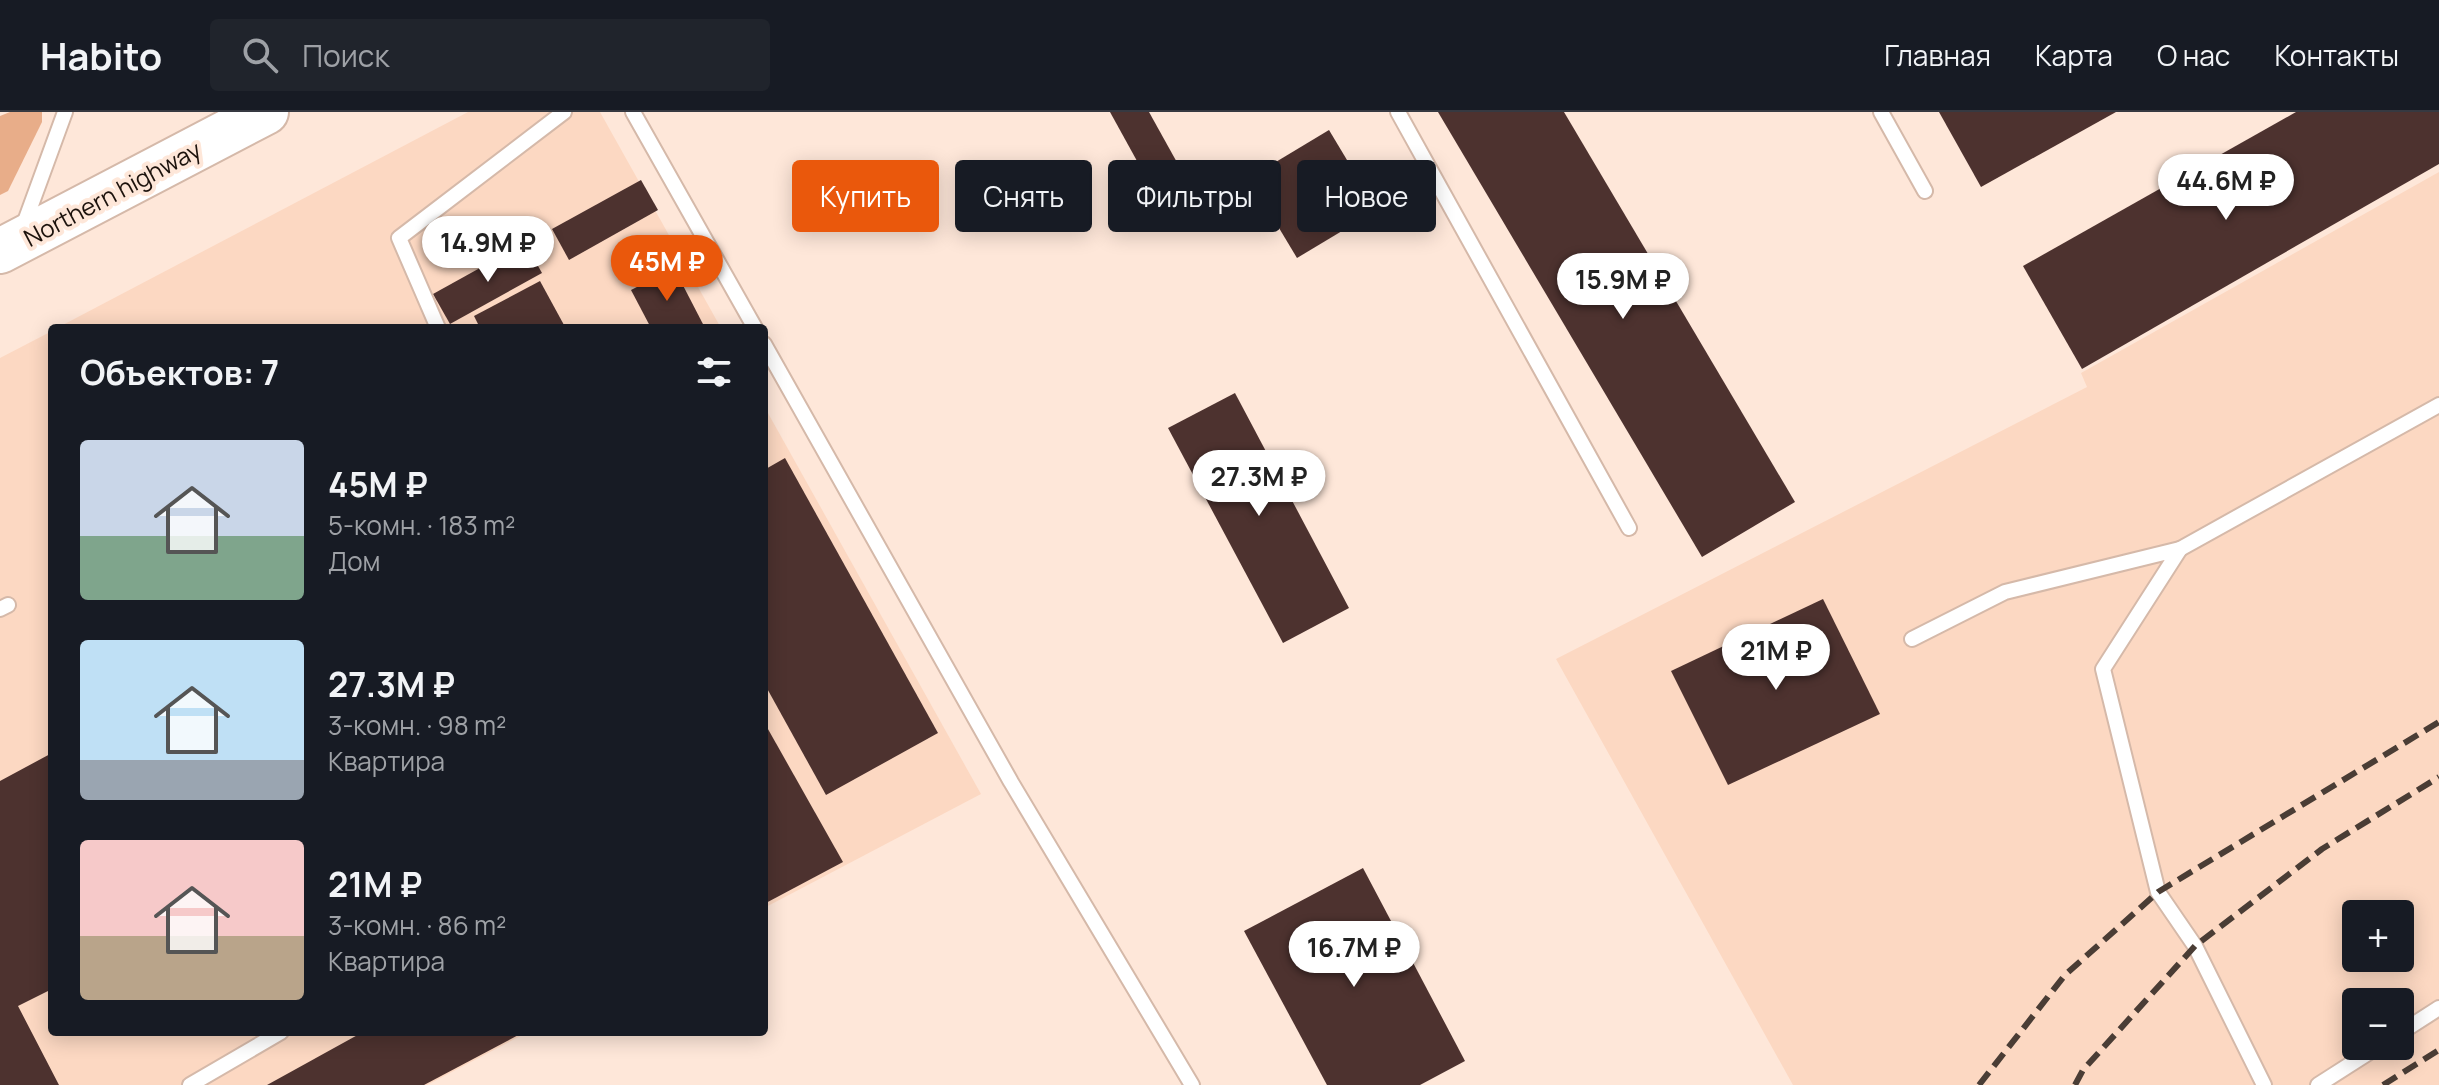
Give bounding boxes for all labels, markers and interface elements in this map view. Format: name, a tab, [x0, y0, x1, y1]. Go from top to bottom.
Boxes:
search box	[210, 19, 770, 91]
text: Habito	[40, 29, 162, 81]
icon: search	[238, 33, 282, 77]
text: Поиск	[302, 35, 389, 76]
text: Главная	[1884, 36, 1991, 74]
text: Карта	[2035, 36, 2113, 74]
text: О нас	[2157, 36, 2230, 74]
text: Контакты	[2274, 36, 2399, 74]
street label: Northern highway	[18, 132, 207, 254]
pin: 44.6M ₽	[2152, 154, 2300, 222]
chip: Купить	[792, 160, 939, 232]
chip: Снять	[955, 160, 1092, 232]
chip: Фильтры	[1108, 160, 1281, 232]
chip: Новое	[1297, 160, 1436, 232]
text: 44.6M ₽	[2176, 162, 2276, 198]
pin: 14.9M ₽	[414, 216, 562, 284]
text: 14.9M ₽	[440, 224, 536, 260]
pin: 45M ₽	[611, 235, 723, 303]
text: 45M ₽	[629, 243, 705, 279]
pin: 15.9M ₽	[1549, 253, 1697, 321]
text: 15.9M ₽	[1575, 261, 1671, 297]
text: Объектов: 7	[80, 349, 279, 395]
icon: filters	[692, 350, 736, 394]
pin: 27.3M ₽	[1185, 450, 1333, 518]
text: 27.3M ₽	[1210, 458, 1308, 494]
text: 45M ₽	[328, 461, 428, 507]
icon: home	[144, 472, 240, 568]
text: 5-комн. · 183 m²	[328, 507, 515, 543]
text: Дом	[328, 543, 381, 579]
pin: 21M ₽	[1720, 624, 1832, 692]
text: 21M ₽	[1740, 632, 1812, 668]
text: 27.3M ₽	[328, 661, 455, 707]
icon: home	[144, 672, 240, 768]
text: 3-комн. · 98 m²	[328, 707, 506, 743]
text: Квартира	[328, 743, 445, 779]
text: 21M ₽	[328, 861, 422, 907]
icon: home	[144, 872, 240, 968]
map controls	[2342, 900, 2414, 1060]
button: +	[2342, 900, 2414, 972]
text: 3-комн. · 86 m²	[328, 907, 506, 943]
pin: 16.7M ₽	[1280, 921, 1428, 989]
text: 16.7M ₽	[1307, 929, 1401, 965]
text: Квартира	[328, 943, 445, 979]
button: −	[2342, 988, 2414, 1060]

